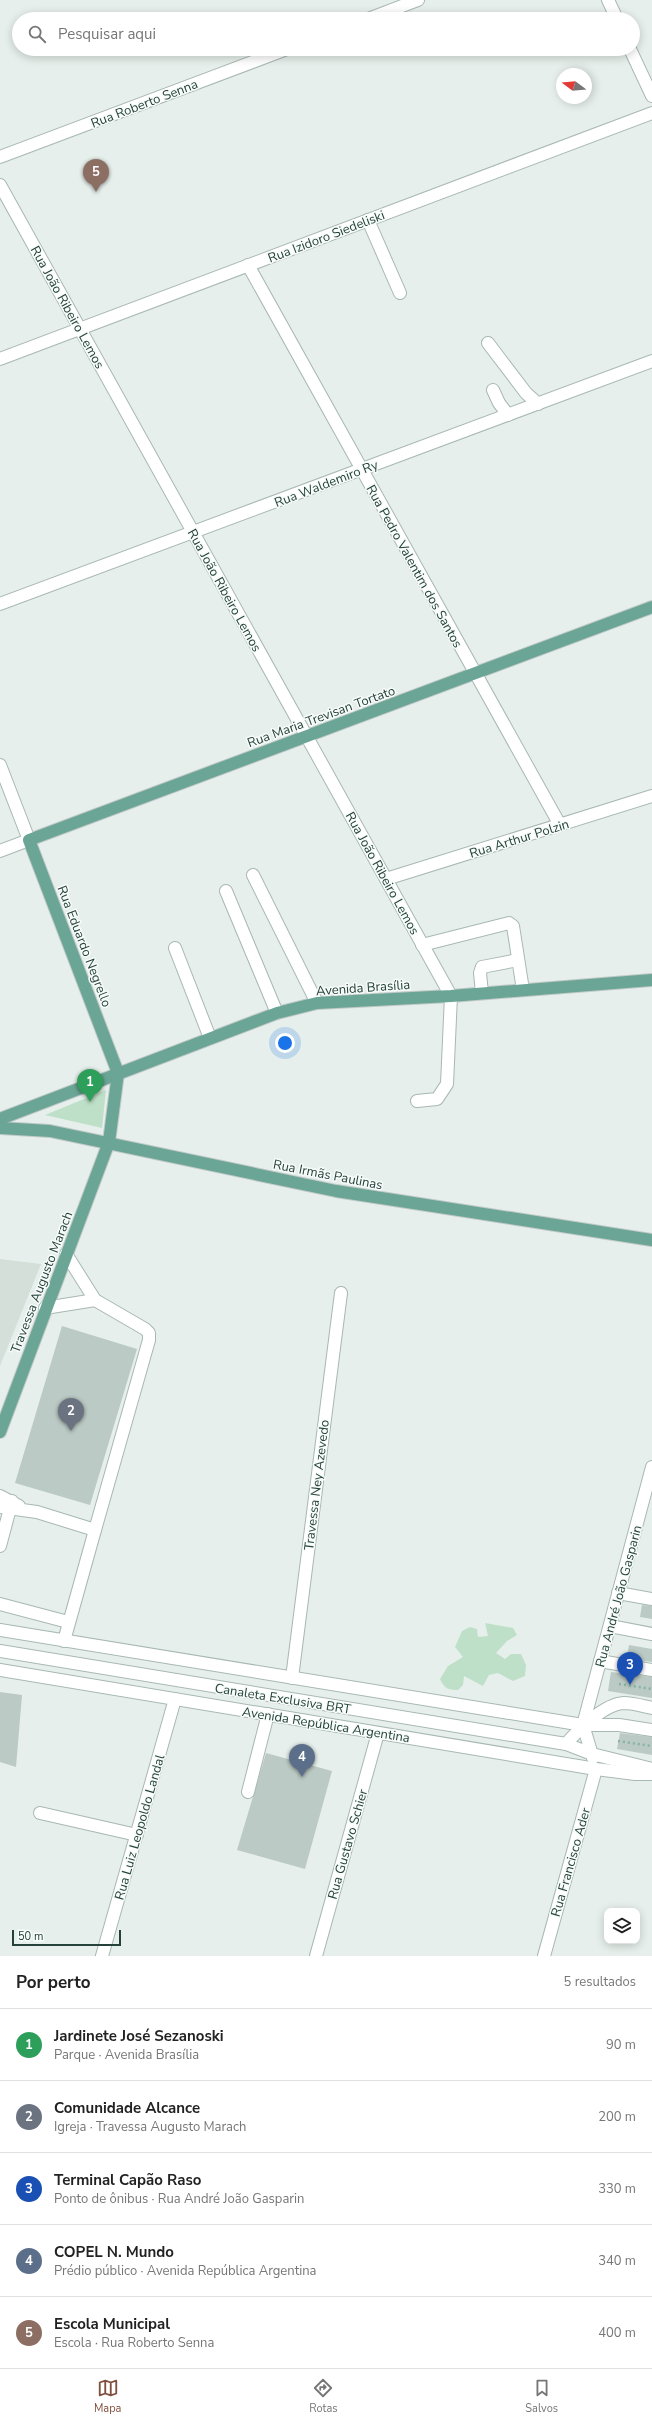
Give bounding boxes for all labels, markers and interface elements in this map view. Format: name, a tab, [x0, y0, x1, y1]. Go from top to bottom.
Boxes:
search box	[12, 12, 640, 56]
icon: search	[26, 23, 48, 45]
text: Pesquisar aqui	[58, 24, 156, 44]
north arrow	[556, 68, 592, 104]
street label: Rua Roberto Senna	[88, 75, 200, 133]
pin: 5	[83, 159, 109, 192]
street label: Rua Izidoro Siedeliski	[265, 206, 387, 267]
street label: Rua João Ribeiro Lemos	[26, 243, 108, 372]
street label: Rua Waldemiro Ry	[272, 456, 381, 512]
street label: Rua Pedro Valentim dos Santos	[362, 482, 467, 651]
street label: Rua João Ribeiro Lemos	[183, 526, 265, 655]
street label: Rua Maria Trevisan Tortato	[245, 682, 398, 752]
street label: Rua João Ribeiro Lemos	[341, 809, 423, 938]
street label: Rua Arthur Polzin	[467, 815, 571, 863]
street label: Rua Eduardo Negrello	[53, 883, 116, 1010]
street label: Avenida Brasília	[315, 976, 411, 1000]
your location	[275, 1033, 295, 1053]
pin: 1	[77, 1069, 103, 1102]
street label: Rua Irmãs Paulinas	[271, 1156, 384, 1194]
street label: Travessa Augusto Marach	[7, 1209, 77, 1356]
pin: 2	[58, 1398, 84, 1431]
street label: Travessa Ney Azevedo	[300, 1419, 334, 1551]
street label: Rua André João Gasparin	[591, 1523, 647, 1669]
pin: 3	[617, 1652, 643, 1685]
street label: Canaleta Exclusiva BRT	[213, 1679, 352, 1719]
street label: Avenida República Argentina	[241, 1703, 411, 1747]
pin: 4	[289, 1744, 315, 1777]
street label: Rua Luiz Leopoldo Landal	[111, 1752, 169, 1902]
street label: Rua Gustavo Schier	[324, 1787, 372, 1901]
street label: Rua Francisco Ader	[547, 1805, 595, 1919]
map controls	[604, 1908, 640, 1944]
button: layers	[604, 1908, 640, 1944]
scale bar	[12, 1928, 121, 1947]
text: 50 m	[18, 1929, 43, 1944]
text: Por perto	[16, 1971, 91, 1994]
text: 5 resultados	[564, 1973, 636, 1991]
text: Jardinete José Sezanoski	[54, 2026, 224, 2046]
text: 1	[25, 2036, 33, 2054]
text: 90 m	[606, 2036, 636, 2054]
text: Parque · Avenida Brasília	[54, 2046, 199, 2064]
text: Comunidade Alcance	[54, 2098, 200, 2118]
text: 2	[25, 2108, 33, 2126]
text: 200 m	[598, 2108, 636, 2126]
text: Igreja · Travessa Augusto Marach	[54, 2118, 246, 2136]
text: Terminal Capão Raso	[54, 2170, 201, 2190]
text: 3	[25, 2180, 33, 2198]
text: 330 m	[598, 2180, 636, 2198]
text: Ponto de ônibus · Rua André João Gasparin	[54, 2190, 304, 2208]
text: COPEL N. Mundo	[54, 2242, 174, 2262]
text: 4	[25, 2252, 33, 2270]
text: 340 m	[598, 2252, 636, 2270]
text: Prédio público · Avenida República Argentina	[54, 2262, 316, 2280]
text: Escola Municipal	[54, 2314, 170, 2334]
text: 5	[25, 2324, 33, 2342]
text: 400 m	[598, 2324, 636, 2342]
text: Escola · Rua Roberto Senna	[54, 2334, 214, 2352]
tab: Mapa	[94, 2377, 121, 2416]
tab: Rotas	[309, 2377, 338, 2416]
tab: Salvos	[525, 2377, 558, 2416]

